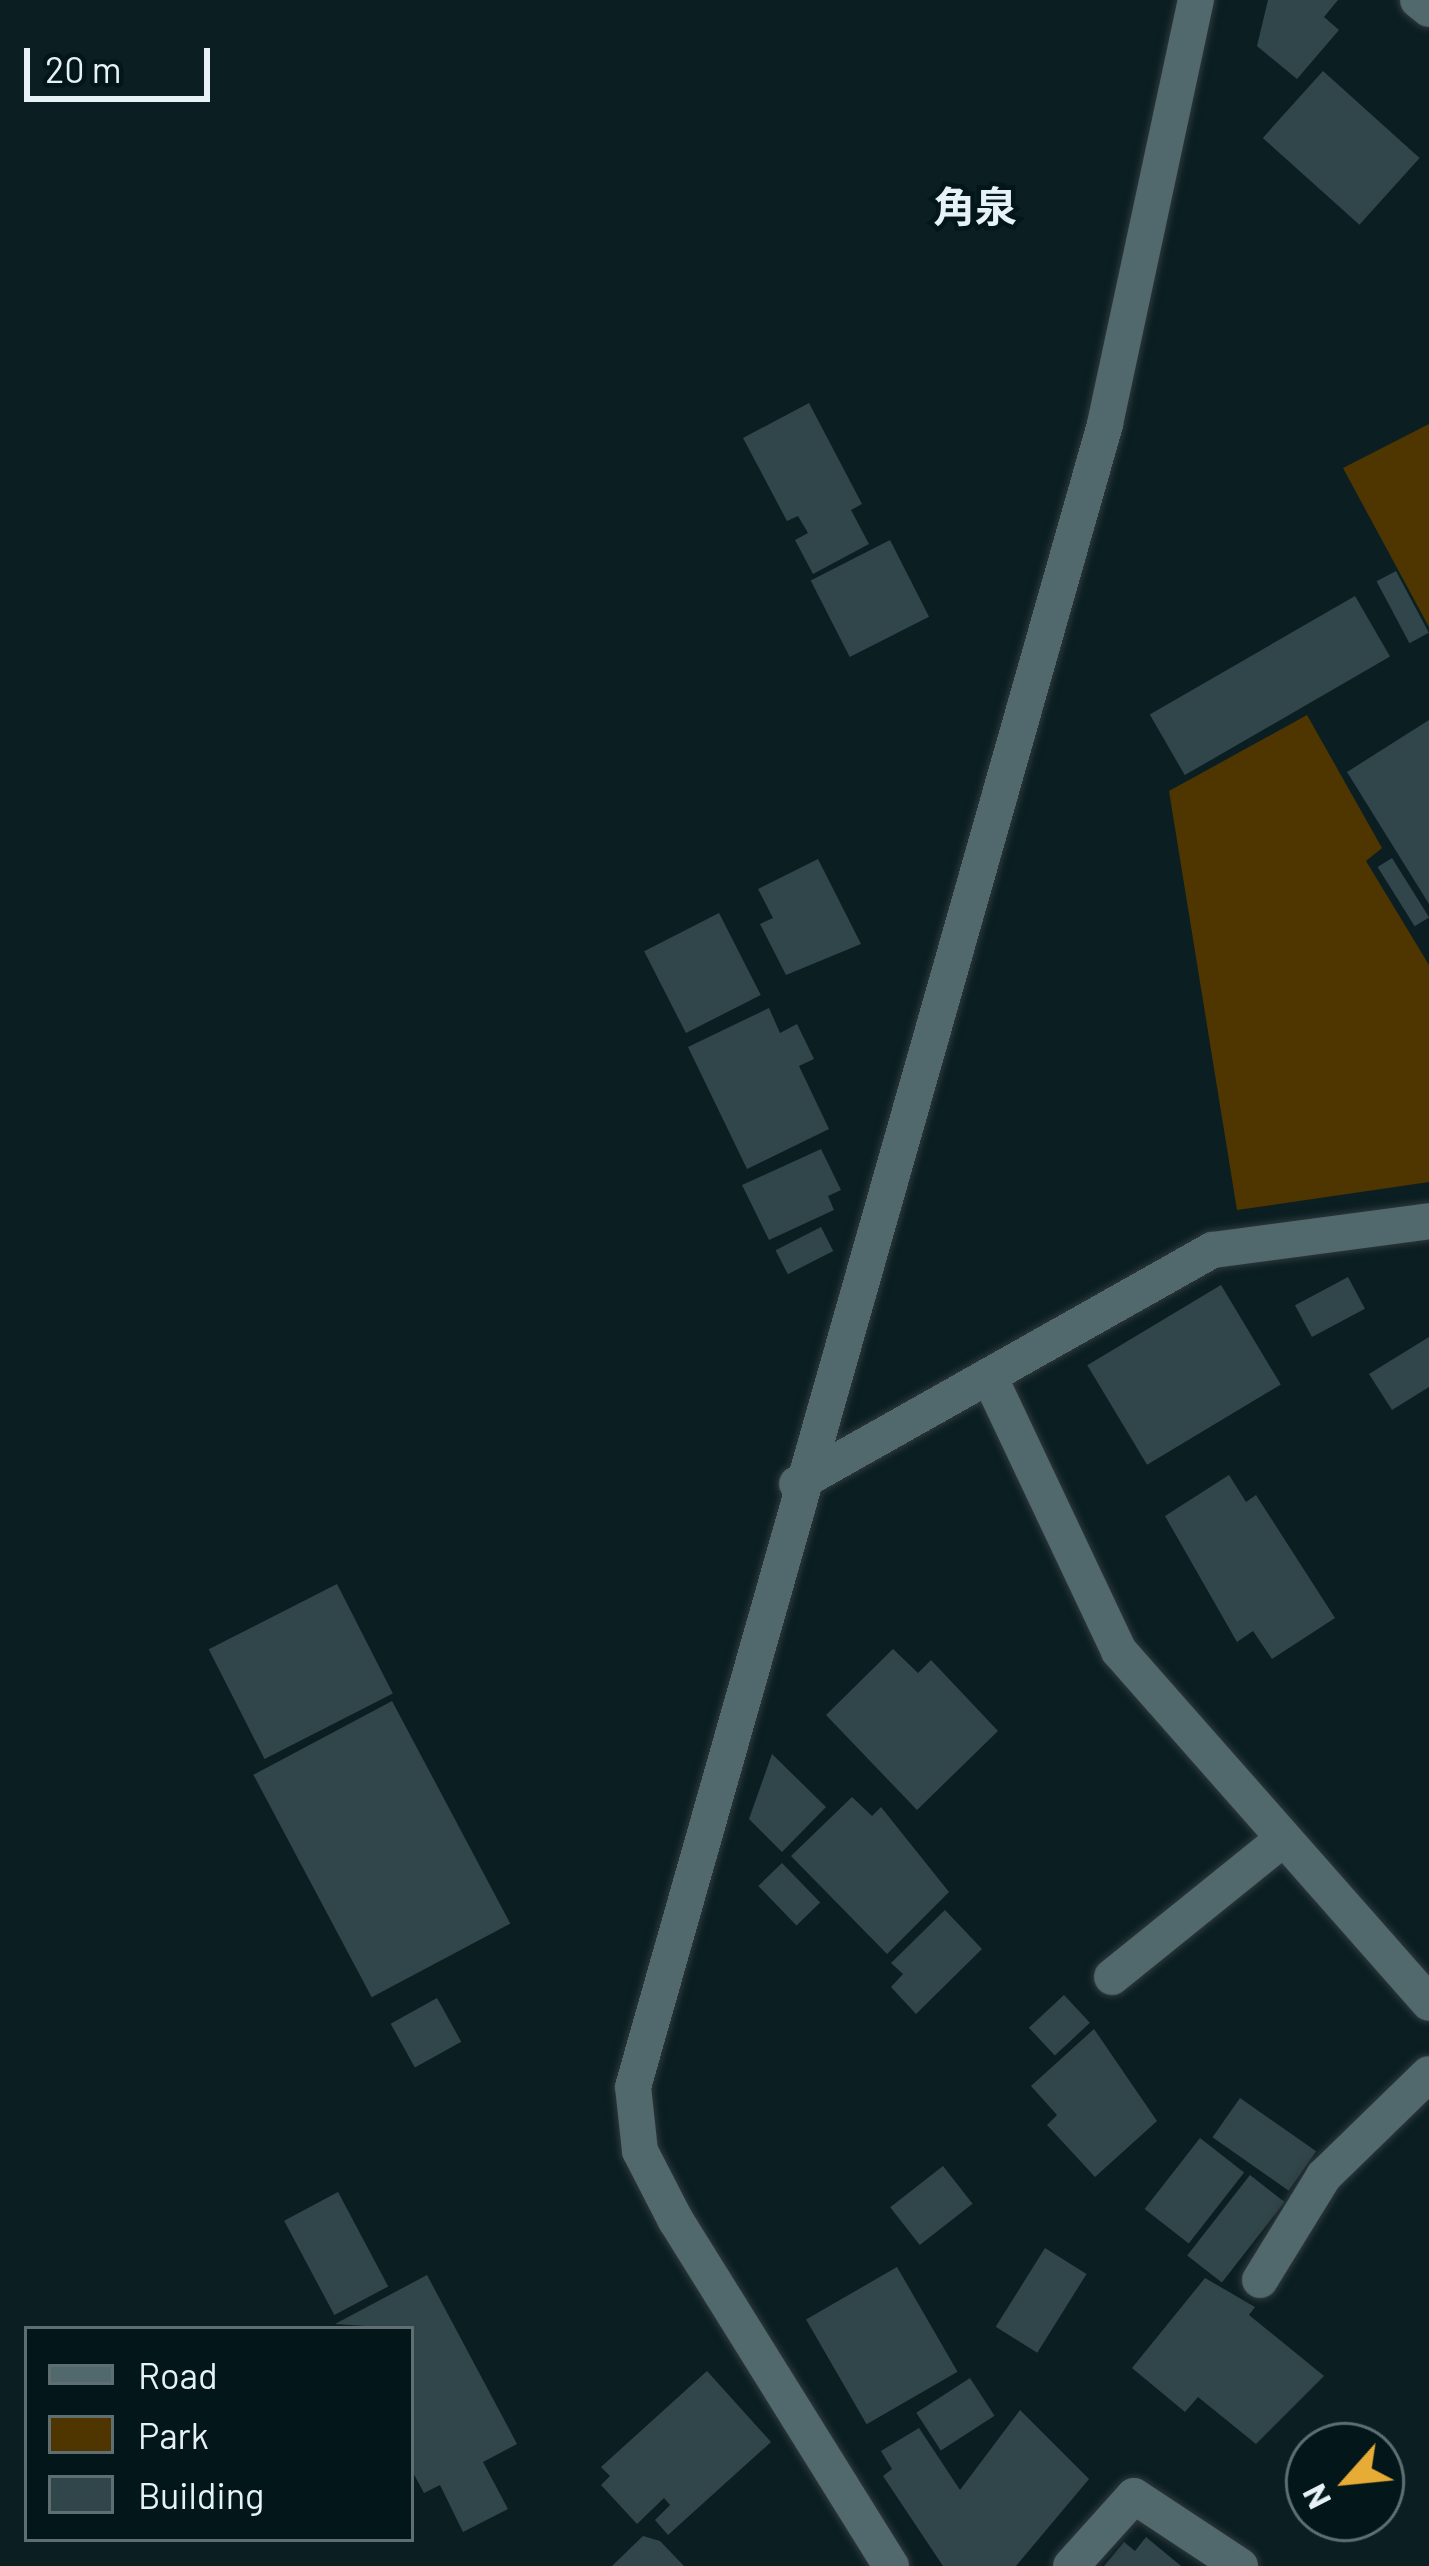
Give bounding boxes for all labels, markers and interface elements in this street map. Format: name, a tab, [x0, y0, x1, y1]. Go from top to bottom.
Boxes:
scale bar	[30, 24, 216, 98]
text: 20 m	[45, 47, 122, 90]
district label: 角泉	[933, 180, 1017, 230]
legend	[24, 2326, 414, 2542]
text: Road	[138, 2353, 218, 2396]
text: Park	[138, 2413, 209, 2456]
north arrow	[1285, 2422, 1405, 2542]
text: Building	[138, 2473, 264, 2516]
text: N	[1293, 2478, 1338, 2516]

